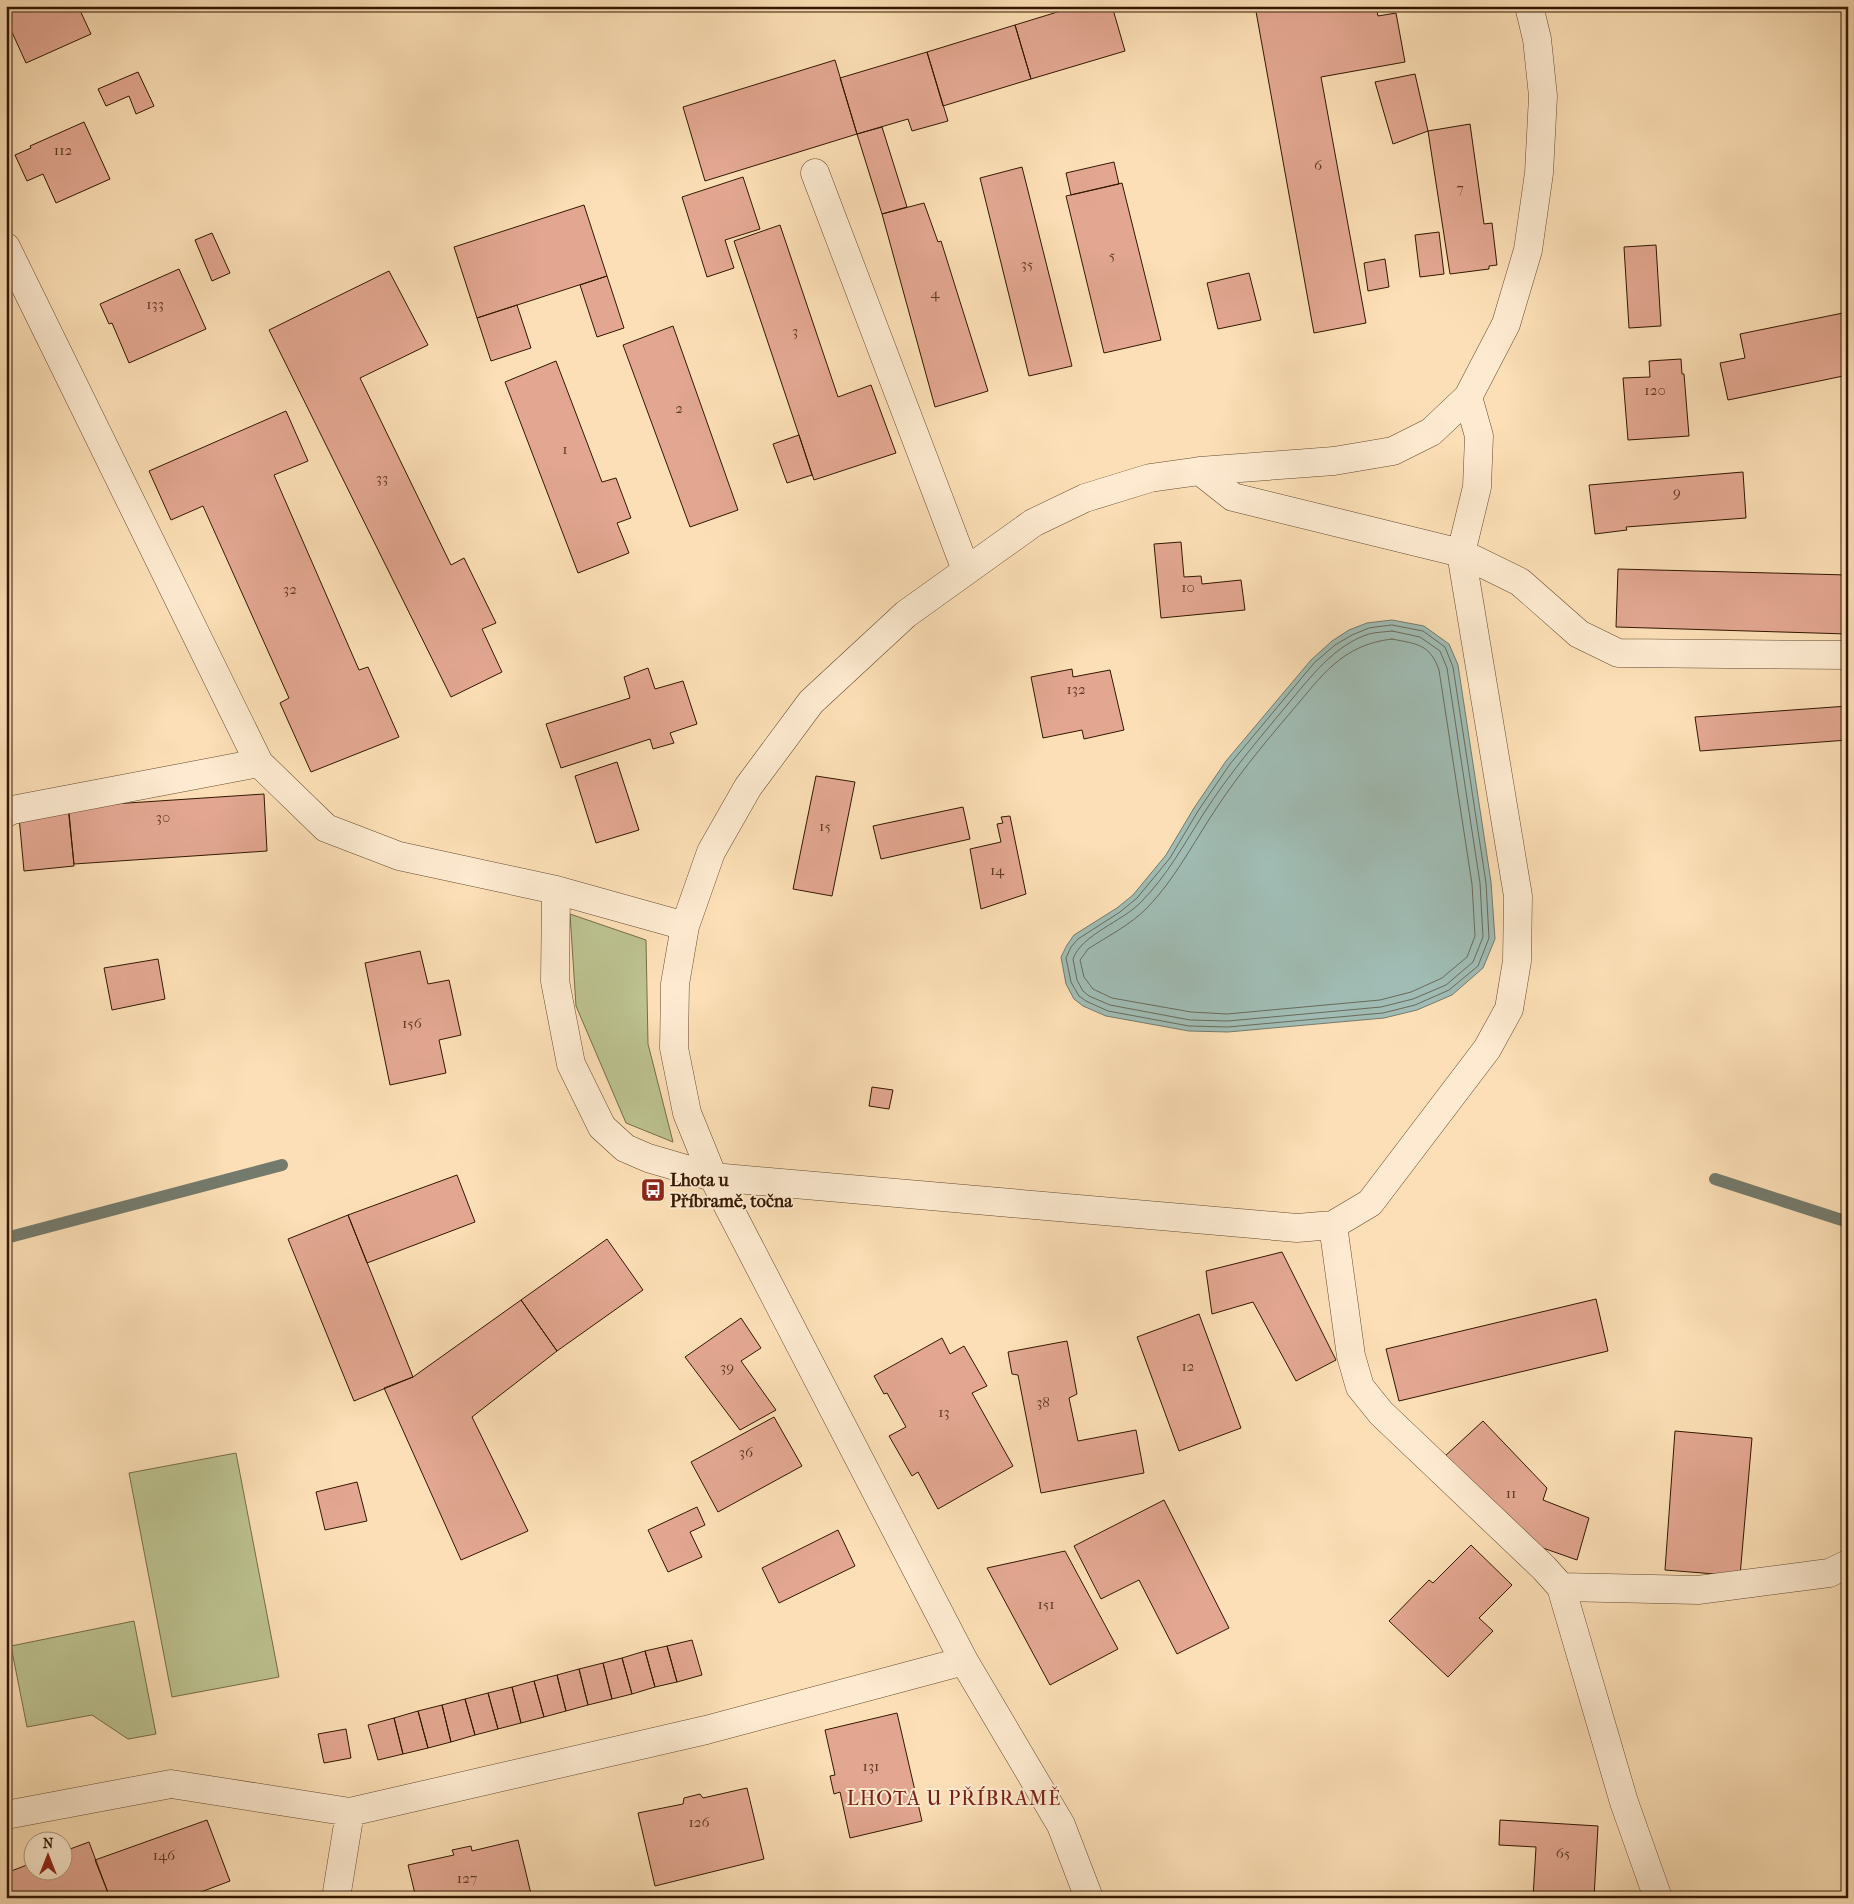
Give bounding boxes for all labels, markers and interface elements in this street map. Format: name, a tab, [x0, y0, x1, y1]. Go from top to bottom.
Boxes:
house number: 112	[54, 141, 72, 159]
house number: 6	[1314, 156, 1323, 174]
house number: 7	[1456, 179, 1464, 197]
house number: 5	[1109, 246, 1115, 264]
house number: 35	[1021, 255, 1033, 273]
house number: 4	[931, 284, 941, 302]
house number: 133	[146, 295, 164, 313]
house number: 3	[792, 322, 798, 340]
house number: 120	[1644, 381, 1666, 399]
house number: 2	[675, 399, 683, 417]
house number: 1	[562, 440, 568, 458]
house number: 33	[376, 469, 388, 487]
house number: 9	[1673, 483, 1681, 501]
house number: 10	[1181, 578, 1195, 596]
house number: 32	[283, 580, 297, 598]
house number: 132	[1066, 680, 1086, 698]
house number: 30	[156, 808, 170, 826]
house number: 15	[819, 817, 831, 835]
house number: 14	[990, 861, 1005, 879]
house number: 156	[402, 1014, 423, 1032]
place label: Lhota u Příbramě, točna	[670, 1170, 793, 1212]
bus stop icon: Lhota u Příbramě, točna	[640, 1177, 666, 1203]
house number: 12	[1181, 1357, 1195, 1375]
house number: 39	[720, 1358, 734, 1376]
house number: 38	[1036, 1393, 1050, 1411]
house number: 13	[938, 1403, 950, 1421]
house number: 36	[739, 1443, 754, 1461]
house number: 11	[1506, 1484, 1516, 1502]
house number: 151	[1037, 1595, 1055, 1613]
house number: 131	[863, 1757, 879, 1775]
district label: LHOTA U PŘÍBRAMĚ	[847, 1786, 1061, 1810]
house number: 126	[688, 1813, 710, 1831]
north arrow	[22, 1832, 72, 1882]
text: N	[43, 1835, 54, 1852]
house number: 65	[1556, 1844, 1570, 1862]
house number: 146	[153, 1846, 176, 1864]
house number: 127	[457, 1869, 477, 1887]

